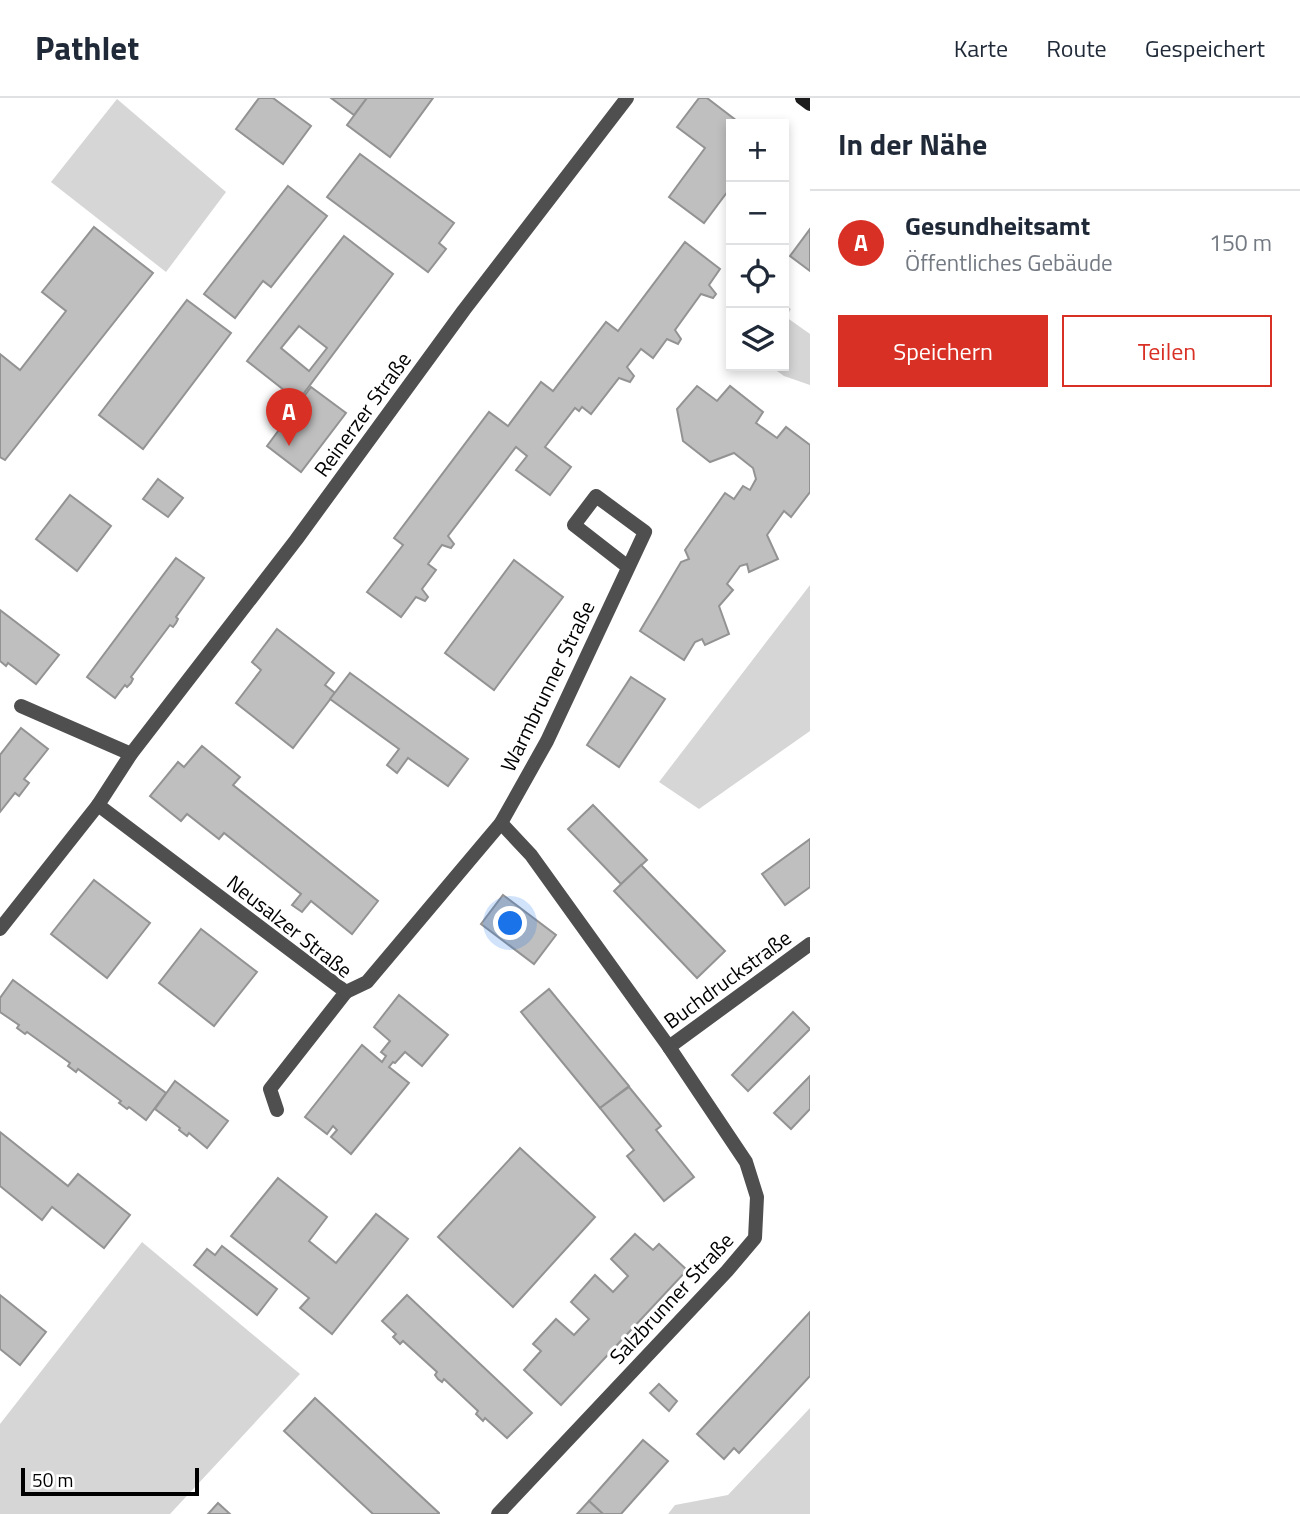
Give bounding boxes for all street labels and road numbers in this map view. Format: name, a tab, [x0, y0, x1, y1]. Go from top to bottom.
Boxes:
street label: Reinerzer Straße	[306, 345, 418, 483]
street label: Warmbrunner Straße	[492, 595, 602, 777]
street label: Neusalzer Straße	[220, 867, 360, 985]
street label: Buchdruckstraße	[657, 922, 797, 1036]
street label: Salzbrunner Straße	[601, 1225, 741, 1371]

